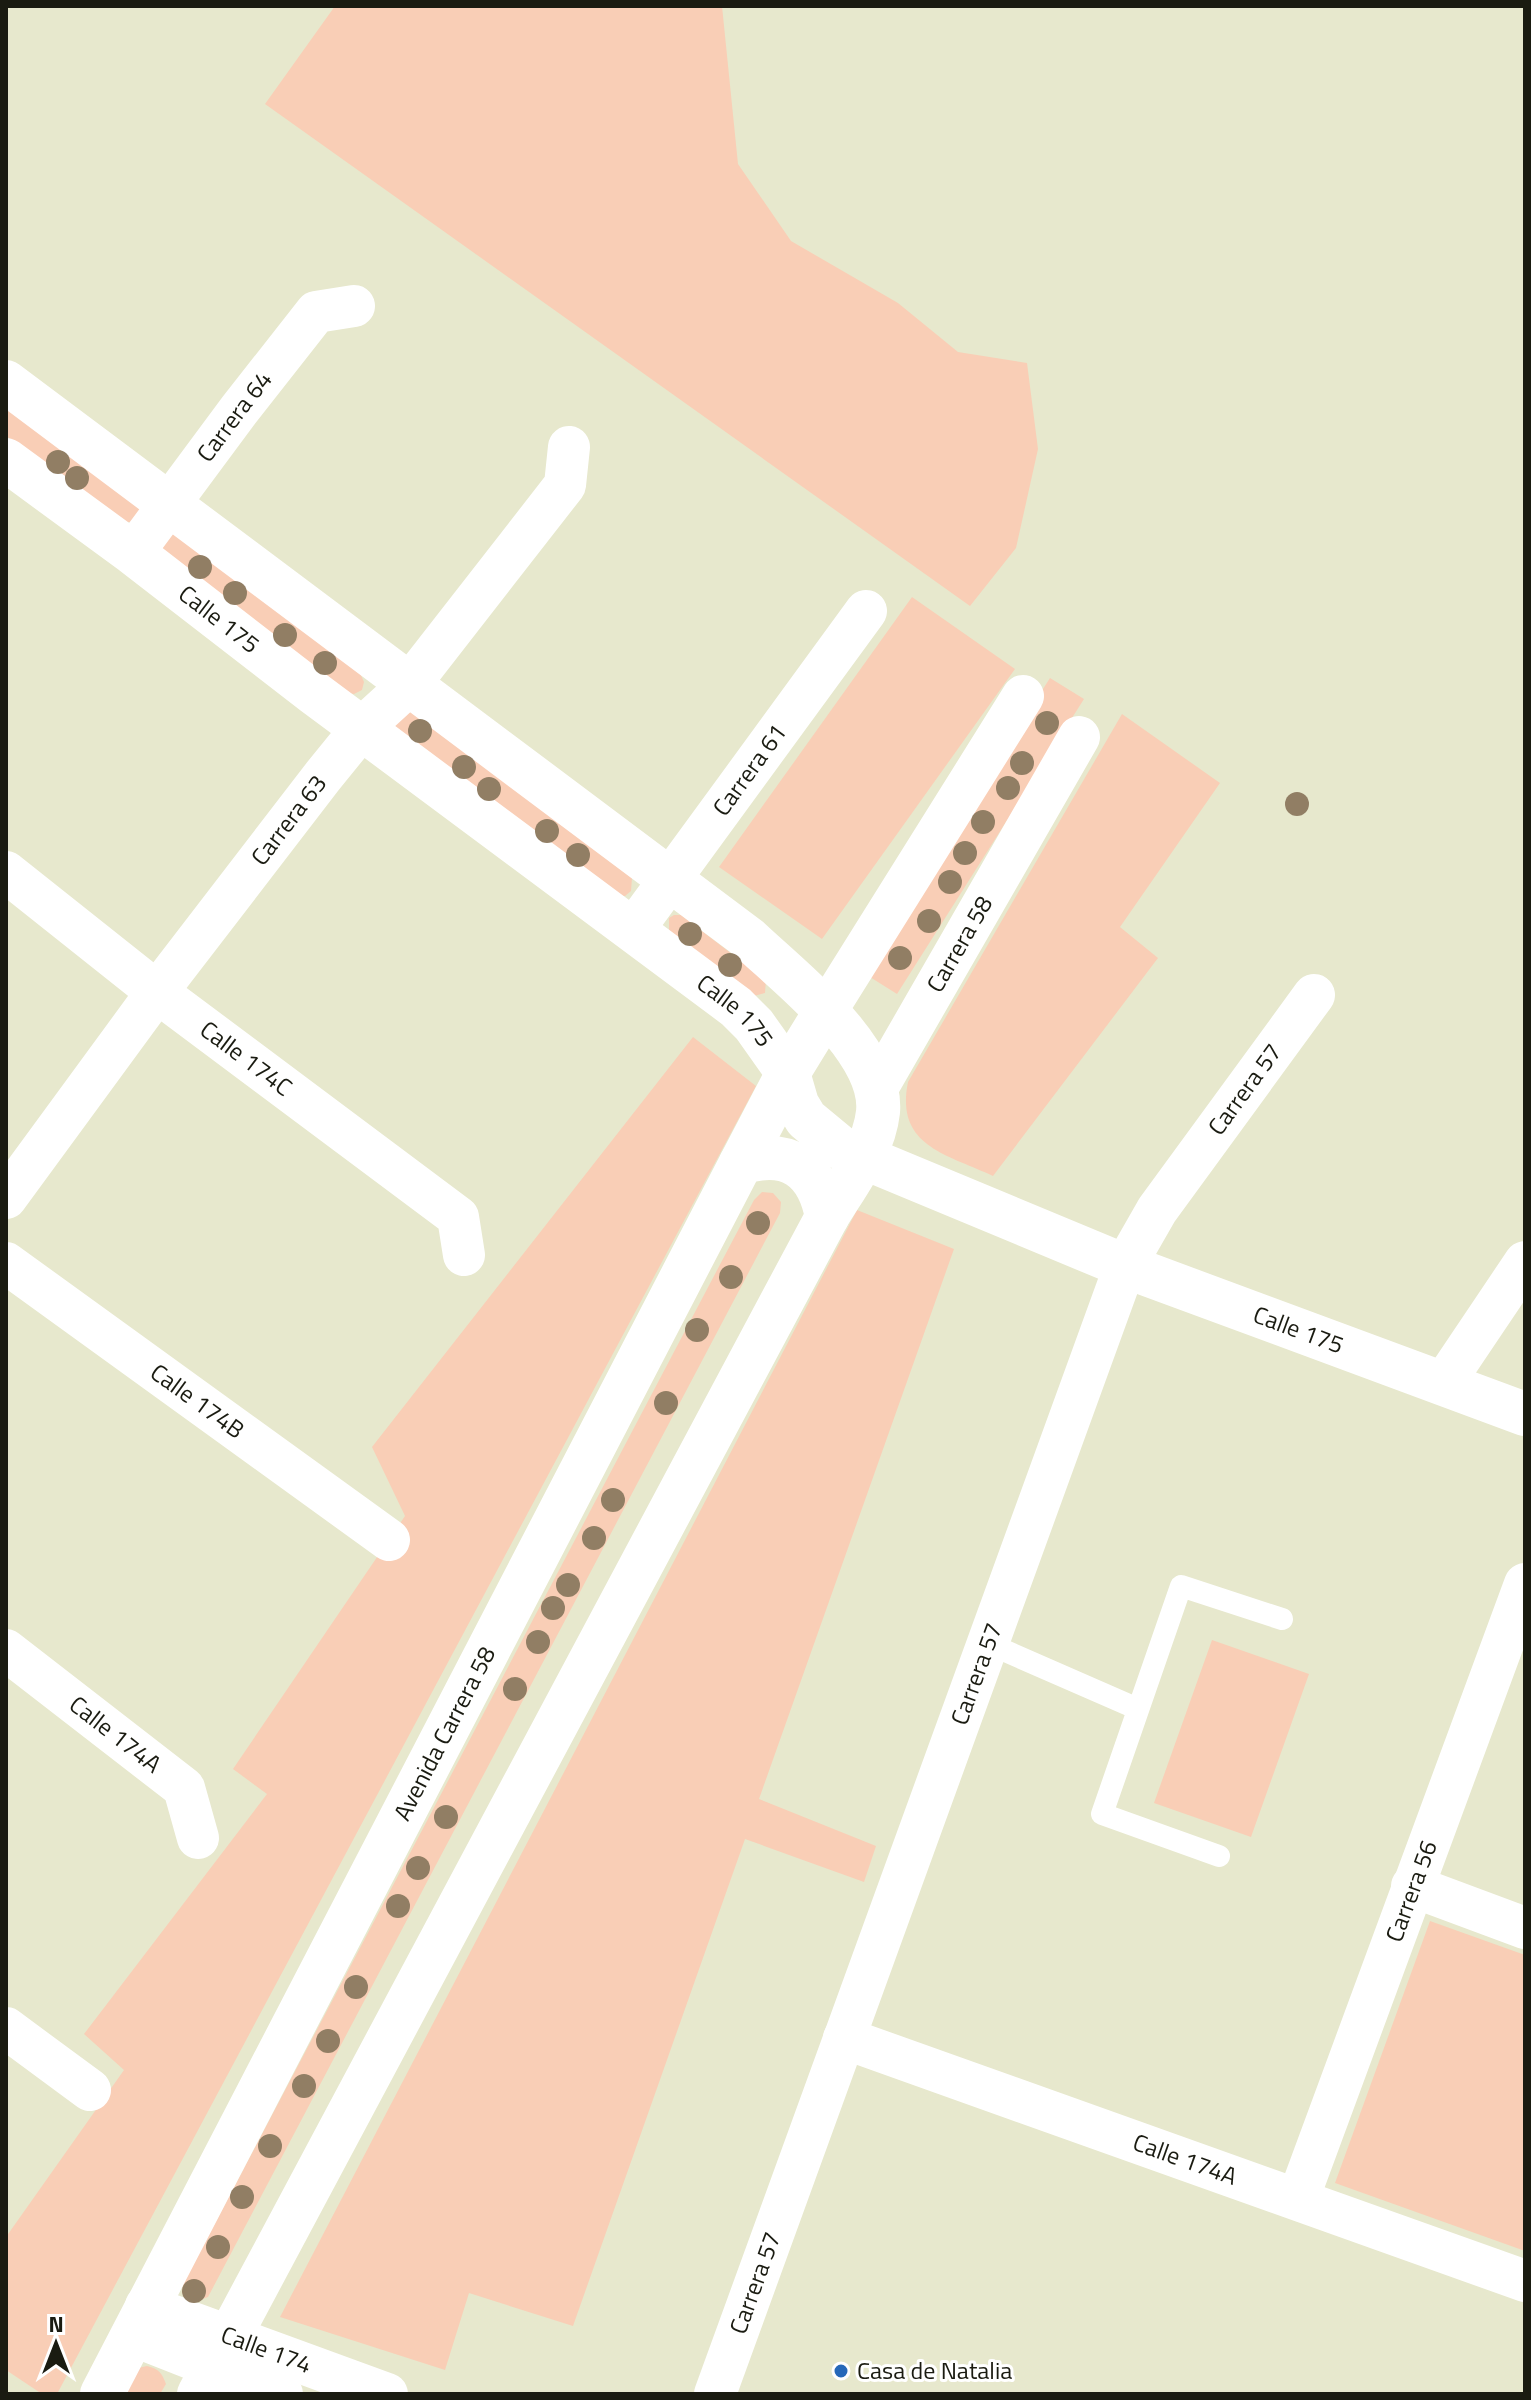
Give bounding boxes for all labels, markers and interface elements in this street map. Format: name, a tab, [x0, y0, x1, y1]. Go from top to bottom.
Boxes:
street label: Carrera 64	[187, 363, 280, 469]
street label: Calle 175	[171, 576, 268, 662]
street label: Carrera 61	[703, 716, 795, 823]
street label: Carrera 63	[242, 767, 335, 873]
street label: Carrera 58	[917, 889, 1001, 999]
street label: Calle 175	[690, 965, 783, 1054]
street label: Calle 174C	[193, 1011, 300, 1104]
street label: Carrera 57	[1198, 1035, 1290, 1142]
street label: Calle 175	[1248, 1296, 1349, 1362]
street label: Calle 174B	[143, 1354, 252, 1447]
street label: Carrera 57	[941, 1618, 1011, 1730]
street label: Avenida Carrera 58	[384, 1640, 504, 1827]
street label: Calle 174A	[62, 1686, 169, 1781]
street label: Carrera 56	[1375, 1835, 1446, 1947]
street label: Calle 174A	[1128, 2124, 1242, 2194]
street label: Carrera 57	[719, 2227, 789, 2339]
north arrow	[16, 2304, 96, 2384]
text: N	[48, 2307, 64, 2341]
street label: Calle 174	[216, 2316, 317, 2382]
place label: Casa de Natalia	[857, 2352, 1012, 2388]
marker: Casa de Natalia	[832, 2362, 850, 2380]

